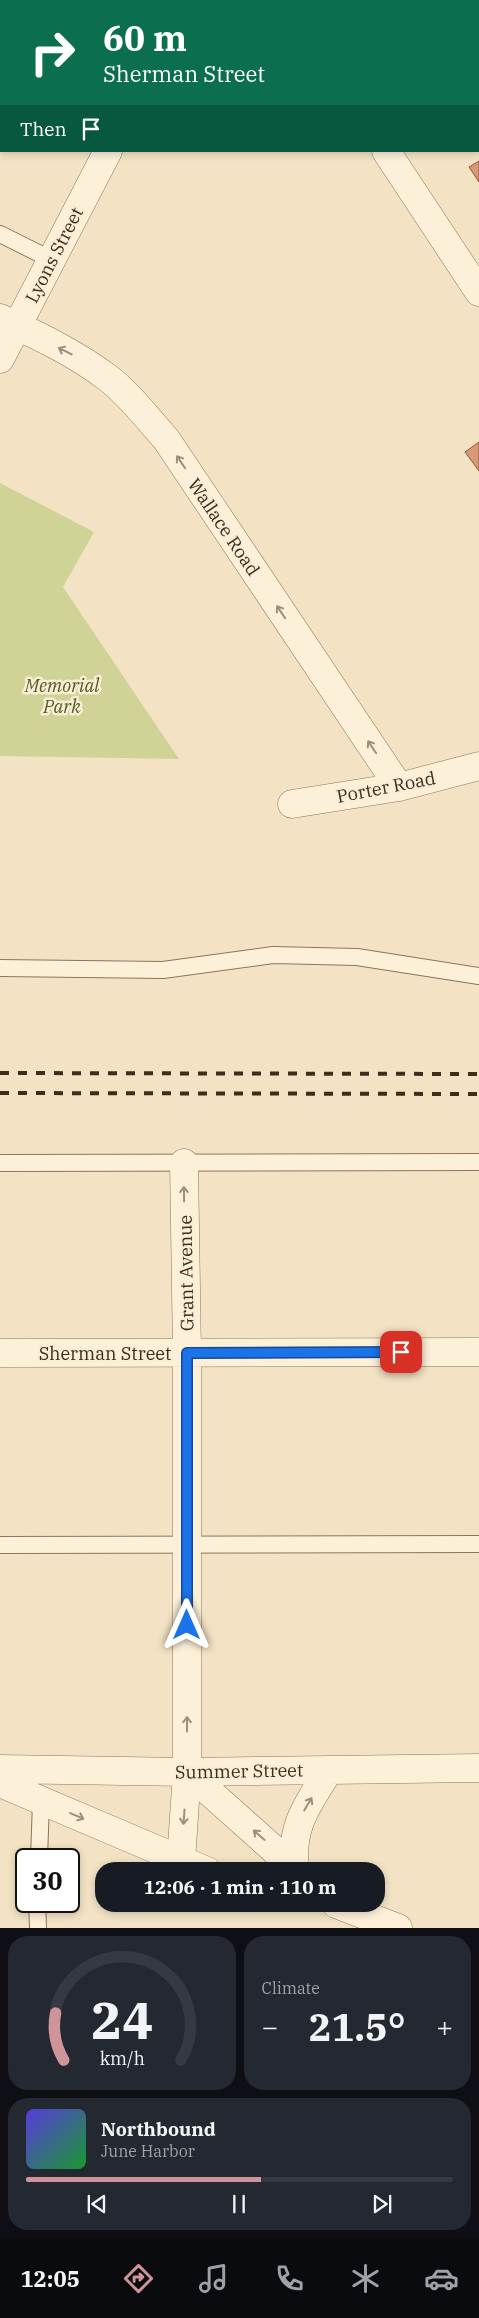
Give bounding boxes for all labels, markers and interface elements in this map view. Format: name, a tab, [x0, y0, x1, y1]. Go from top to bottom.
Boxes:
text: 60 m	[103, 15, 187, 61]
icon: right	[20, 20, 85, 85]
text: Sherman Street	[103, 59, 265, 88]
icon: arrive	[77, 115, 105, 143]
text: Then	[20, 117, 67, 141]
street label: Lyons Street	[20, 203, 88, 307]
one-way arrow	[58, 346, 73, 356]
one-way arrow	[176, 455, 186, 469]
street label: Wallace Road	[183, 474, 265, 580]
one-way arrow	[276, 605, 286, 619]
park label: Memorial Park	[24, 674, 100, 718]
one-way arrow	[367, 740, 377, 754]
street label: Porter Road	[335, 766, 437, 808]
one-way arrow	[180, 1186, 189, 1202]
street label: Grant Avenue	[173, 1215, 199, 1331]
pin	[380, 1331, 422, 1373]
icon: arrive	[387, 1338, 415, 1366]
street label: Sherman Street	[39, 1342, 171, 1365]
position arrow	[160, 1598, 212, 1650]
one-way arrow	[182, 1716, 192, 1732]
street label: Summer Street	[175, 1758, 303, 1784]
one-way arrow	[303, 1798, 313, 1812]
one-way arrow	[180, 1809, 189, 1825]
one-way arrow	[69, 1812, 84, 1822]
one-way arrow	[252, 1830, 265, 1841]
speed limit sign: 30	[15, 1848, 80, 1913]
text: 12:06 · 1 min · 110 m	[144, 1875, 336, 1899]
text: Climate	[262, 1978, 320, 1998]
text: 24	[91, 1986, 153, 2053]
text: 21.5°	[309, 2002, 406, 2051]
text: −	[262, 2008, 278, 2045]
text: +	[436, 2008, 453, 2045]
text: km/h	[99, 2047, 144, 2070]
text: Northbound	[101, 2117, 216, 2141]
text: June Harbor	[101, 2141, 195, 2161]
icon: previous	[83, 2190, 111, 2218]
icon: pause	[225, 2190, 253, 2218]
icon: next	[368, 2190, 396, 2218]
icon: directions	[121, 2261, 156, 2296]
icon: music	[196, 2261, 231, 2296]
icon: phone	[272, 2261, 307, 2296]
icon: climate	[348, 2261, 383, 2296]
icon: car	[424, 2261, 459, 2296]
text: 12:05	[20, 2264, 80, 2293]

